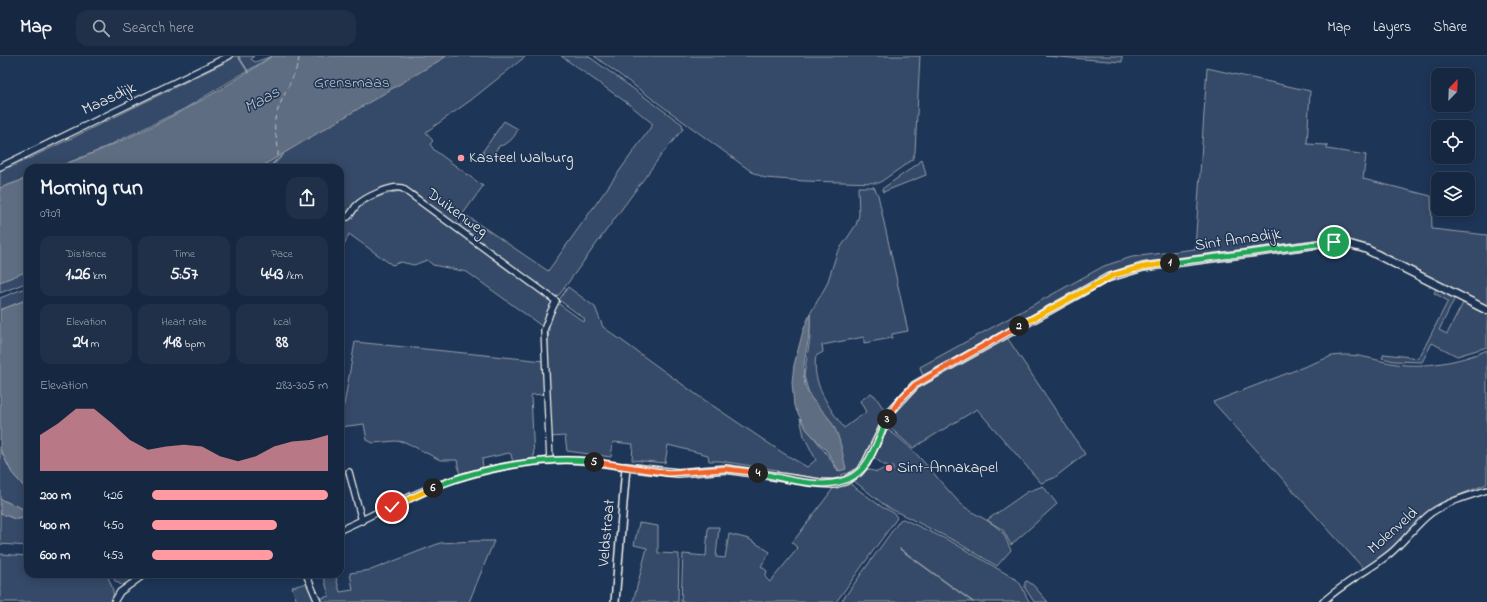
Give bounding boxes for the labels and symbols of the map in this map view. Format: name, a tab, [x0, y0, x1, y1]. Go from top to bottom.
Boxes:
north arrow	[1431, 68, 1475, 112]
park label: Grensmaas	[314, 71, 390, 95]
street label: Maasdijk	[78, 76, 141, 122]
water label: Maas	[240, 80, 285, 120]
place label: Kasteel Walburg	[469, 146, 573, 170]
marker: Kasteel Walburg	[456, 153, 466, 163]
street label: Duikenweg	[421, 182, 493, 243]
street label: Sint Annadijk	[1193, 222, 1284, 258]
pin	[1317, 225, 1351, 259]
pin: 1	[1160, 253, 1180, 273]
pin: 2	[1009, 316, 1029, 336]
pin: 3	[877, 409, 897, 429]
pin: 5	[584, 452, 604, 472]
place label: Sint-Annakapel	[897, 456, 998, 480]
pin: 4	[748, 463, 768, 483]
marker: Sint-Annakapel	[884, 463, 894, 473]
pin: 6	[423, 478, 443, 498]
pin	[375, 490, 409, 524]
street label: Veldstraat	[592, 498, 622, 569]
street label: Molenveld	[1362, 502, 1424, 560]

